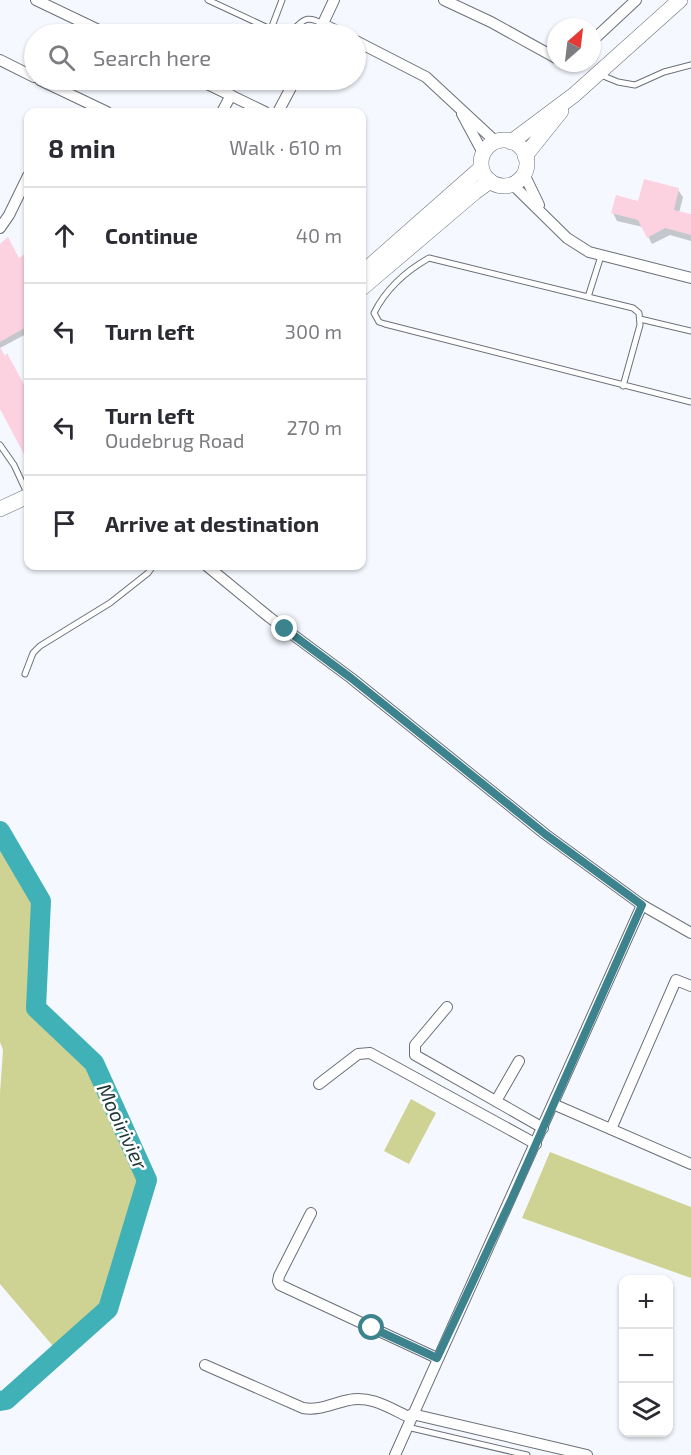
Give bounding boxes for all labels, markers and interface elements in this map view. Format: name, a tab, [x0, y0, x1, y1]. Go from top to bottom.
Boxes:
north arrow	[547, 18, 601, 72]
search box	[24, 24, 366, 90]
icon: search	[45, 41, 78, 74]
text: Search here	[93, 44, 211, 70]
text: 8 min	[48, 132, 116, 163]
text: Walk · 610 m	[229, 135, 342, 159]
icon: ahead	[48, 219, 81, 252]
text: Continue	[105, 222, 198, 248]
text: 40 m	[296, 223, 342, 247]
icon: left	[48, 315, 81, 348]
text: Turn left	[105, 318, 194, 344]
text: 300 m	[285, 319, 342, 343]
text: Turn left	[105, 402, 194, 428]
icon: left	[48, 411, 81, 444]
text: 270 m	[286, 415, 342, 439]
text: Oudebrug Road	[105, 428, 244, 452]
icon: arrive	[48, 507, 81, 540]
text: Arrive at destination	[105, 510, 319, 536]
route end	[271, 615, 297, 641]
water label: Mooirivier	[93, 1079, 154, 1174]
map controls	[619, 1275, 673, 1437]
button: +	[619, 1275, 673, 1329]
route start	[358, 1314, 384, 1340]
button: −	[619, 1329, 673, 1383]
button: layers	[619, 1383, 673, 1437]

